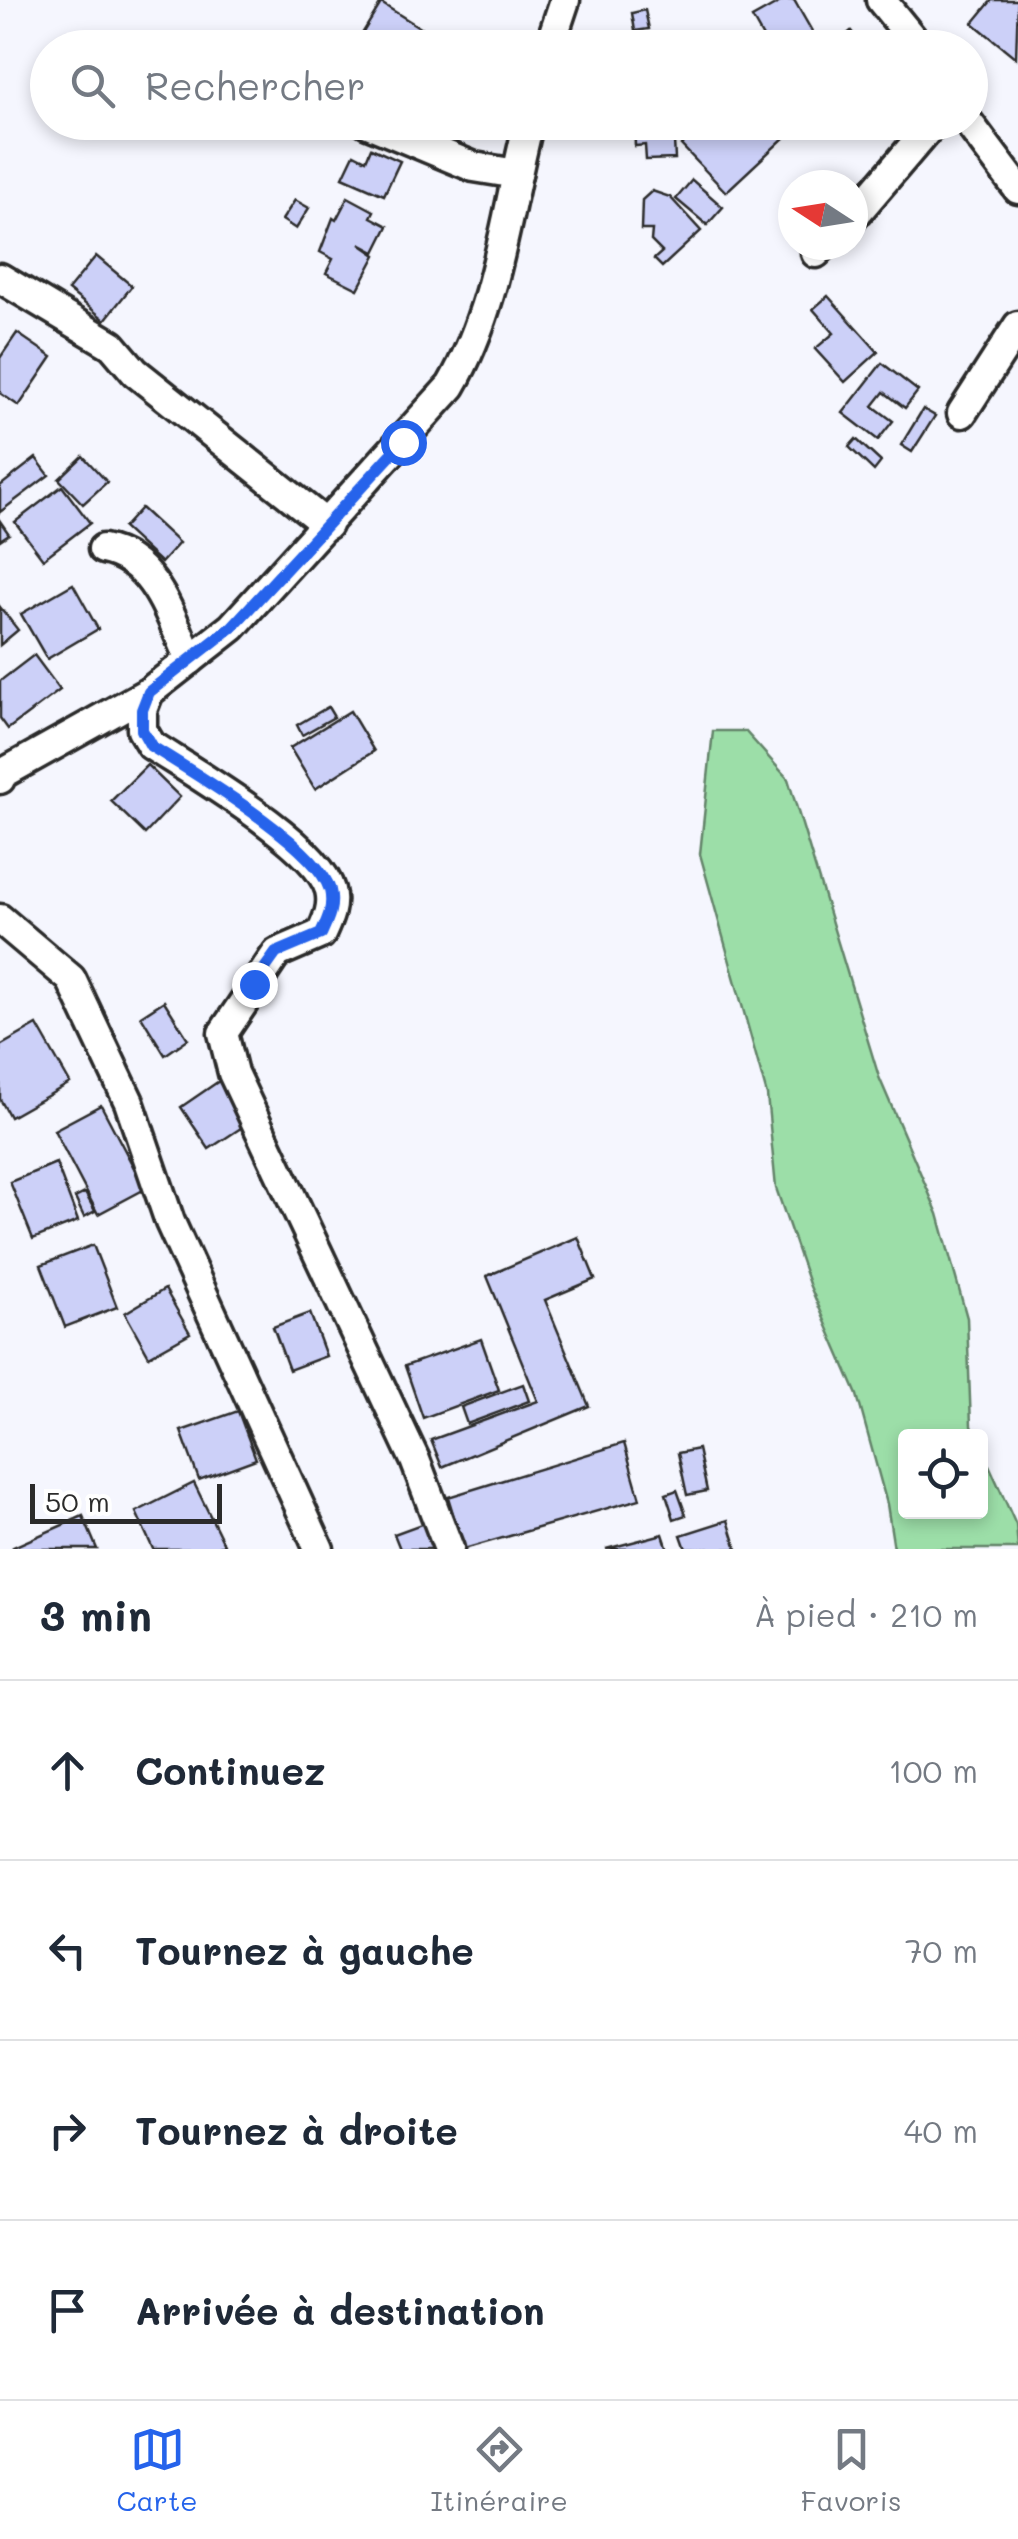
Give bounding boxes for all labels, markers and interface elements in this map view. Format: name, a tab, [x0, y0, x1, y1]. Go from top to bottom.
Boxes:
search box	[30, 30, 988, 140]
icon: search	[65, 58, 120, 113]
text: Rechercher	[145, 60, 366, 110]
north arrow	[778, 170, 868, 260]
route start	[381, 420, 427, 466]
route end	[232, 962, 278, 1008]
map controls	[898, 1429, 988, 1519]
button: locate	[898, 1429, 988, 1519]
scale bar	[30, 1479, 222, 1524]
text: 50 m	[45, 1483, 110, 1519]
text: 3 min	[40, 1587, 152, 1642]
text: À pied · 210 m	[754, 1593, 978, 1635]
icon: ahead	[40, 1743, 95, 1798]
text: Continuez	[135, 1745, 326, 1795]
text: 100 m	[888, 1749, 978, 1791]
icon: left	[40, 1923, 95, 1978]
text: Tournez à gauche	[135, 1925, 474, 1975]
text: 70 m	[905, 1929, 978, 1971]
icon: right	[40, 2103, 95, 2158]
text: Tournez à droite	[135, 2105, 458, 2155]
text: 40 m	[904, 2109, 978, 2151]
icon: arrive	[40, 2283, 95, 2338]
text: Arrivée à destination	[135, 2285, 545, 2335]
tab: Carte	[116, 2422, 198, 2518]
tab: Itinéraire	[430, 2422, 568, 2518]
tab: Favoris	[801, 2422, 902, 2518]

